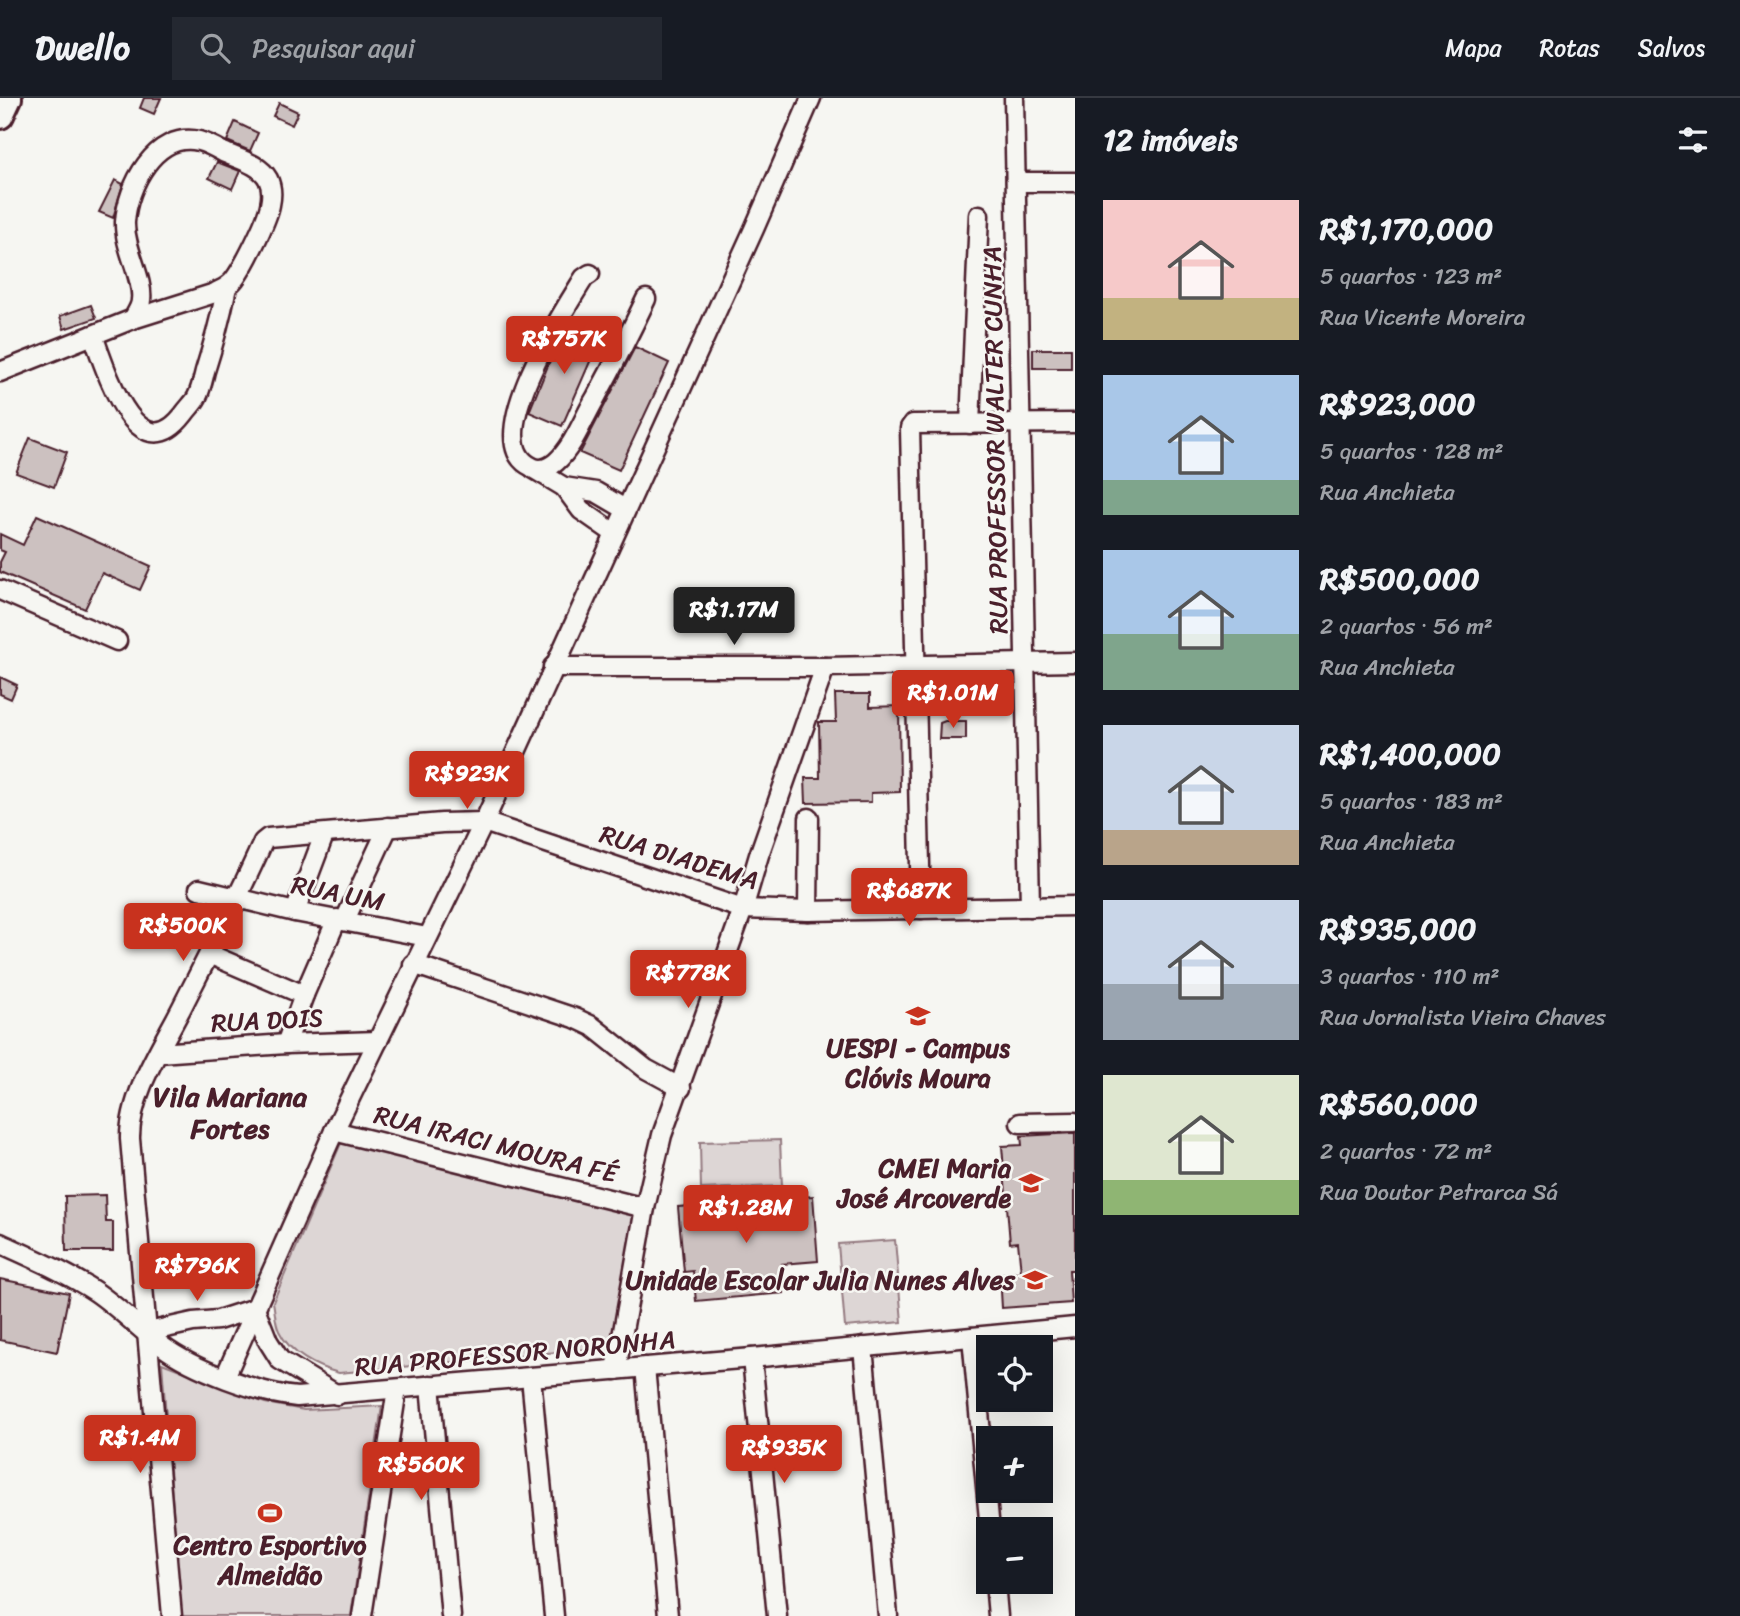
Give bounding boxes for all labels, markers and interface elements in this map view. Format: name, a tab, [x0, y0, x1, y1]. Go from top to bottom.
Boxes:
search box	[172, 17, 662, 80]
text: Dwello	[35, 19, 130, 77]
text: Pesquisar aqui	[252, 25, 415, 71]
text: Mapa	[1445, 27, 1502, 69]
text: Rotas	[1540, 27, 1600, 69]
text: Salvos	[1638, 27, 1705, 69]
icon: search	[196, 29, 234, 67]
text: 12 imóveis	[1103, 113, 1238, 167]
icon: filters	[1674, 121, 1712, 159]
text: R$1,170,000	[1320, 202, 1493, 256]
icon: home	[1159, 228, 1243, 312]
street label: RUA PROFESSOR WALTER CUNHA	[969, 246, 1021, 634]
text: 5 quartos · 123 m²	[1320, 256, 1502, 297]
text: Rua Vicente Moreira	[1320, 297, 1525, 338]
pin: R$757K	[507, 316, 621, 376]
text: R$757K	[522, 318, 606, 359]
text: R$923,000	[1320, 377, 1476, 431]
icon: home	[1159, 403, 1243, 487]
text: 5 quartos · 128 m²	[1320, 431, 1504, 472]
text: Rua Anchieta	[1320, 472, 1455, 513]
text: R$500,000	[1320, 552, 1480, 606]
icon: home	[1159, 578, 1243, 662]
pin: R$1.17M	[669, 588, 799, 647]
text: R$1.17M	[690, 589, 778, 630]
text: 2 quartos · 56 m²	[1320, 606, 1493, 647]
text: Rua Anchieta	[1320, 647, 1455, 688]
pin: R$1.01M	[888, 670, 1018, 730]
text: R$1.01M	[908, 672, 998, 713]
text: R$1,400,000	[1320, 727, 1501, 781]
pin: R$923K	[410, 752, 524, 811]
text: R$923K	[425, 753, 509, 794]
icon: home	[1159, 753, 1243, 837]
text: 5 quartos · 183 m²	[1320, 781, 1503, 822]
street label: RUA DIADEMA	[594, 811, 764, 903]
text: Rua Anchieta	[1320, 822, 1455, 863]
street label: RUA UM	[287, 861, 389, 925]
pin: R$687K	[852, 868, 966, 928]
text: R$687K	[867, 870, 951, 911]
text: R$935,000	[1320, 902, 1477, 956]
pin: R$500K	[126, 904, 240, 963]
text: R$500K	[140, 905, 226, 946]
icon: home	[1159, 928, 1243, 1012]
pin: R$778K	[631, 950, 745, 1010]
text: R$778K	[646, 952, 730, 993]
text: 3 quartos · 110 m²	[1320, 956, 1499, 997]
street label: RUA DOIS	[210, 994, 324, 1046]
text: Rua Jornalista Vieira Chaves	[1320, 997, 1606, 1038]
school or university icon: UESPI - Campus Clóvis Moura	[904, 1002, 932, 1030]
place label: UESPI - Campus Clóvis Moura	[826, 1025, 1011, 1101]
district label: Vila Mariana Fortes	[153, 1072, 308, 1153]
text: R$560,000	[1320, 1077, 1478, 1131]
street label: RUA IRACI MOURA FÉ	[369, 1091, 624, 1197]
icon: home	[1159, 1103, 1243, 1187]
text: 2 quartos · 72 m²	[1320, 1131, 1492, 1172]
place label: CMEI Maria José Arcoverde	[835, 1145, 1012, 1221]
school or university icon: CMEI Maria José Arcoverde	[1017, 1169, 1045, 1197]
text: Rua Doutor Petrarca Sá	[1320, 1172, 1558, 1213]
pin: R$1.28M	[681, 1186, 811, 1245]
text: R$1.28M	[699, 1187, 793, 1228]
pin: R$796K	[140, 1244, 254, 1303]
text: R$796K	[155, 1245, 239, 1286]
place label: Unidade Escolar Julia Nunes Alves	[626, 1257, 1016, 1303]
school or university icon: Unidade Escolar Julia Nunes Alves	[1021, 1266, 1049, 1294]
street label: RUA PROFESSOR NORONHA	[353, 1316, 677, 1390]
map controls	[976, 1335, 1053, 1594]
button: locate	[976, 1335, 1053, 1412]
pin: R$1.4M	[83, 1416, 197, 1475]
text: R$1.4M	[100, 1417, 180, 1458]
pin: R$935K	[727, 1426, 841, 1485]
button: +	[976, 1426, 1053, 1503]
text: R$935K	[742, 1427, 826, 1468]
pin: R$560K	[364, 1442, 478, 1502]
text: R$560K	[378, 1444, 464, 1485]
sports icon: Centro Esportivo Almeidão	[256, 1499, 284, 1527]
button: −	[976, 1517, 1053, 1594]
place label: Centro Esportivo Almeidão	[172, 1522, 367, 1598]

